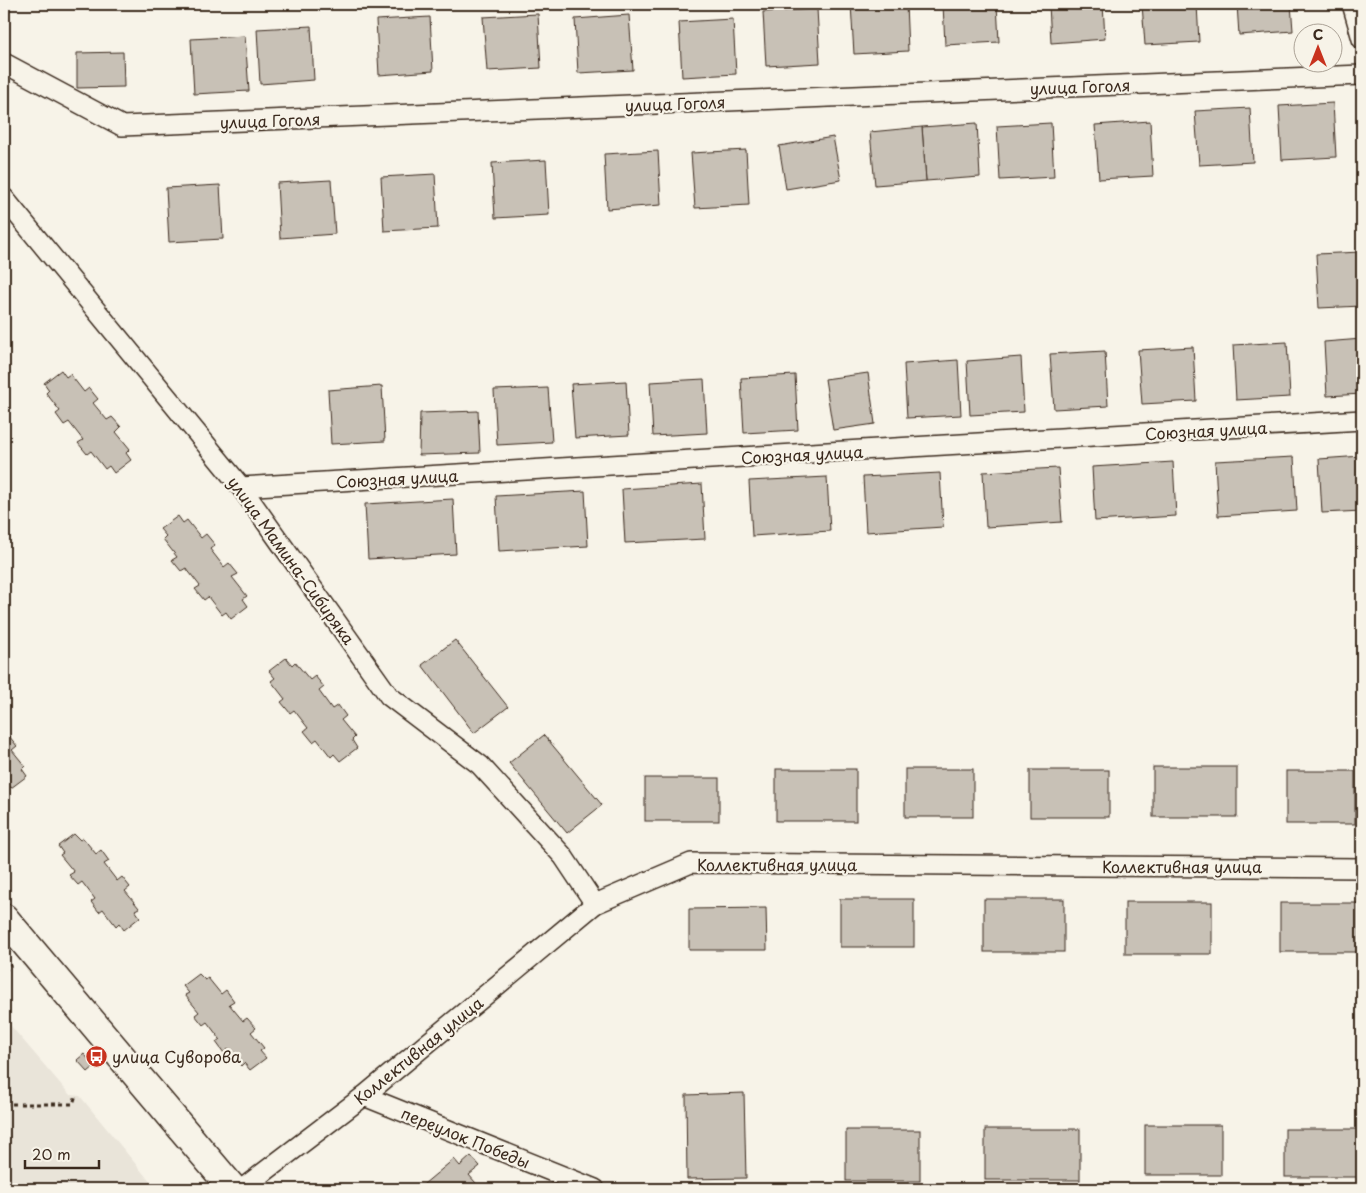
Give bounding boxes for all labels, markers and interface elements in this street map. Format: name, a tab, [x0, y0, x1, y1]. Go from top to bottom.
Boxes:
north arrow	[1294, 22, 1344, 72]
text: С	[1313, 24, 1323, 45]
street label: улица Гоголя	[1029, 72, 1131, 100]
street label: улица Гоголя	[624, 89, 726, 117]
street label: улица Гоголя	[219, 106, 321, 134]
street label: Союзная улица	[1144, 415, 1268, 445]
street label: Союзная улица	[740, 439, 864, 469]
street label: Союзная улица	[335, 463, 459, 493]
street label: улица Мамина-Сибиряка	[223, 471, 361, 649]
street label: Коллективная улица	[697, 852, 857, 876]
street label: Коллективная улица	[1102, 854, 1262, 878]
street label: Коллективная улица	[348, 990, 488, 1110]
bus stop icon: улица Суворова	[84, 1044, 108, 1068]
place label: улица Суворова	[112, 1044, 241, 1068]
street label: переулок Победы	[398, 1100, 534, 1174]
scale bar	[25, 1138, 99, 1170]
text: 20 m	[32, 1142, 71, 1165]

